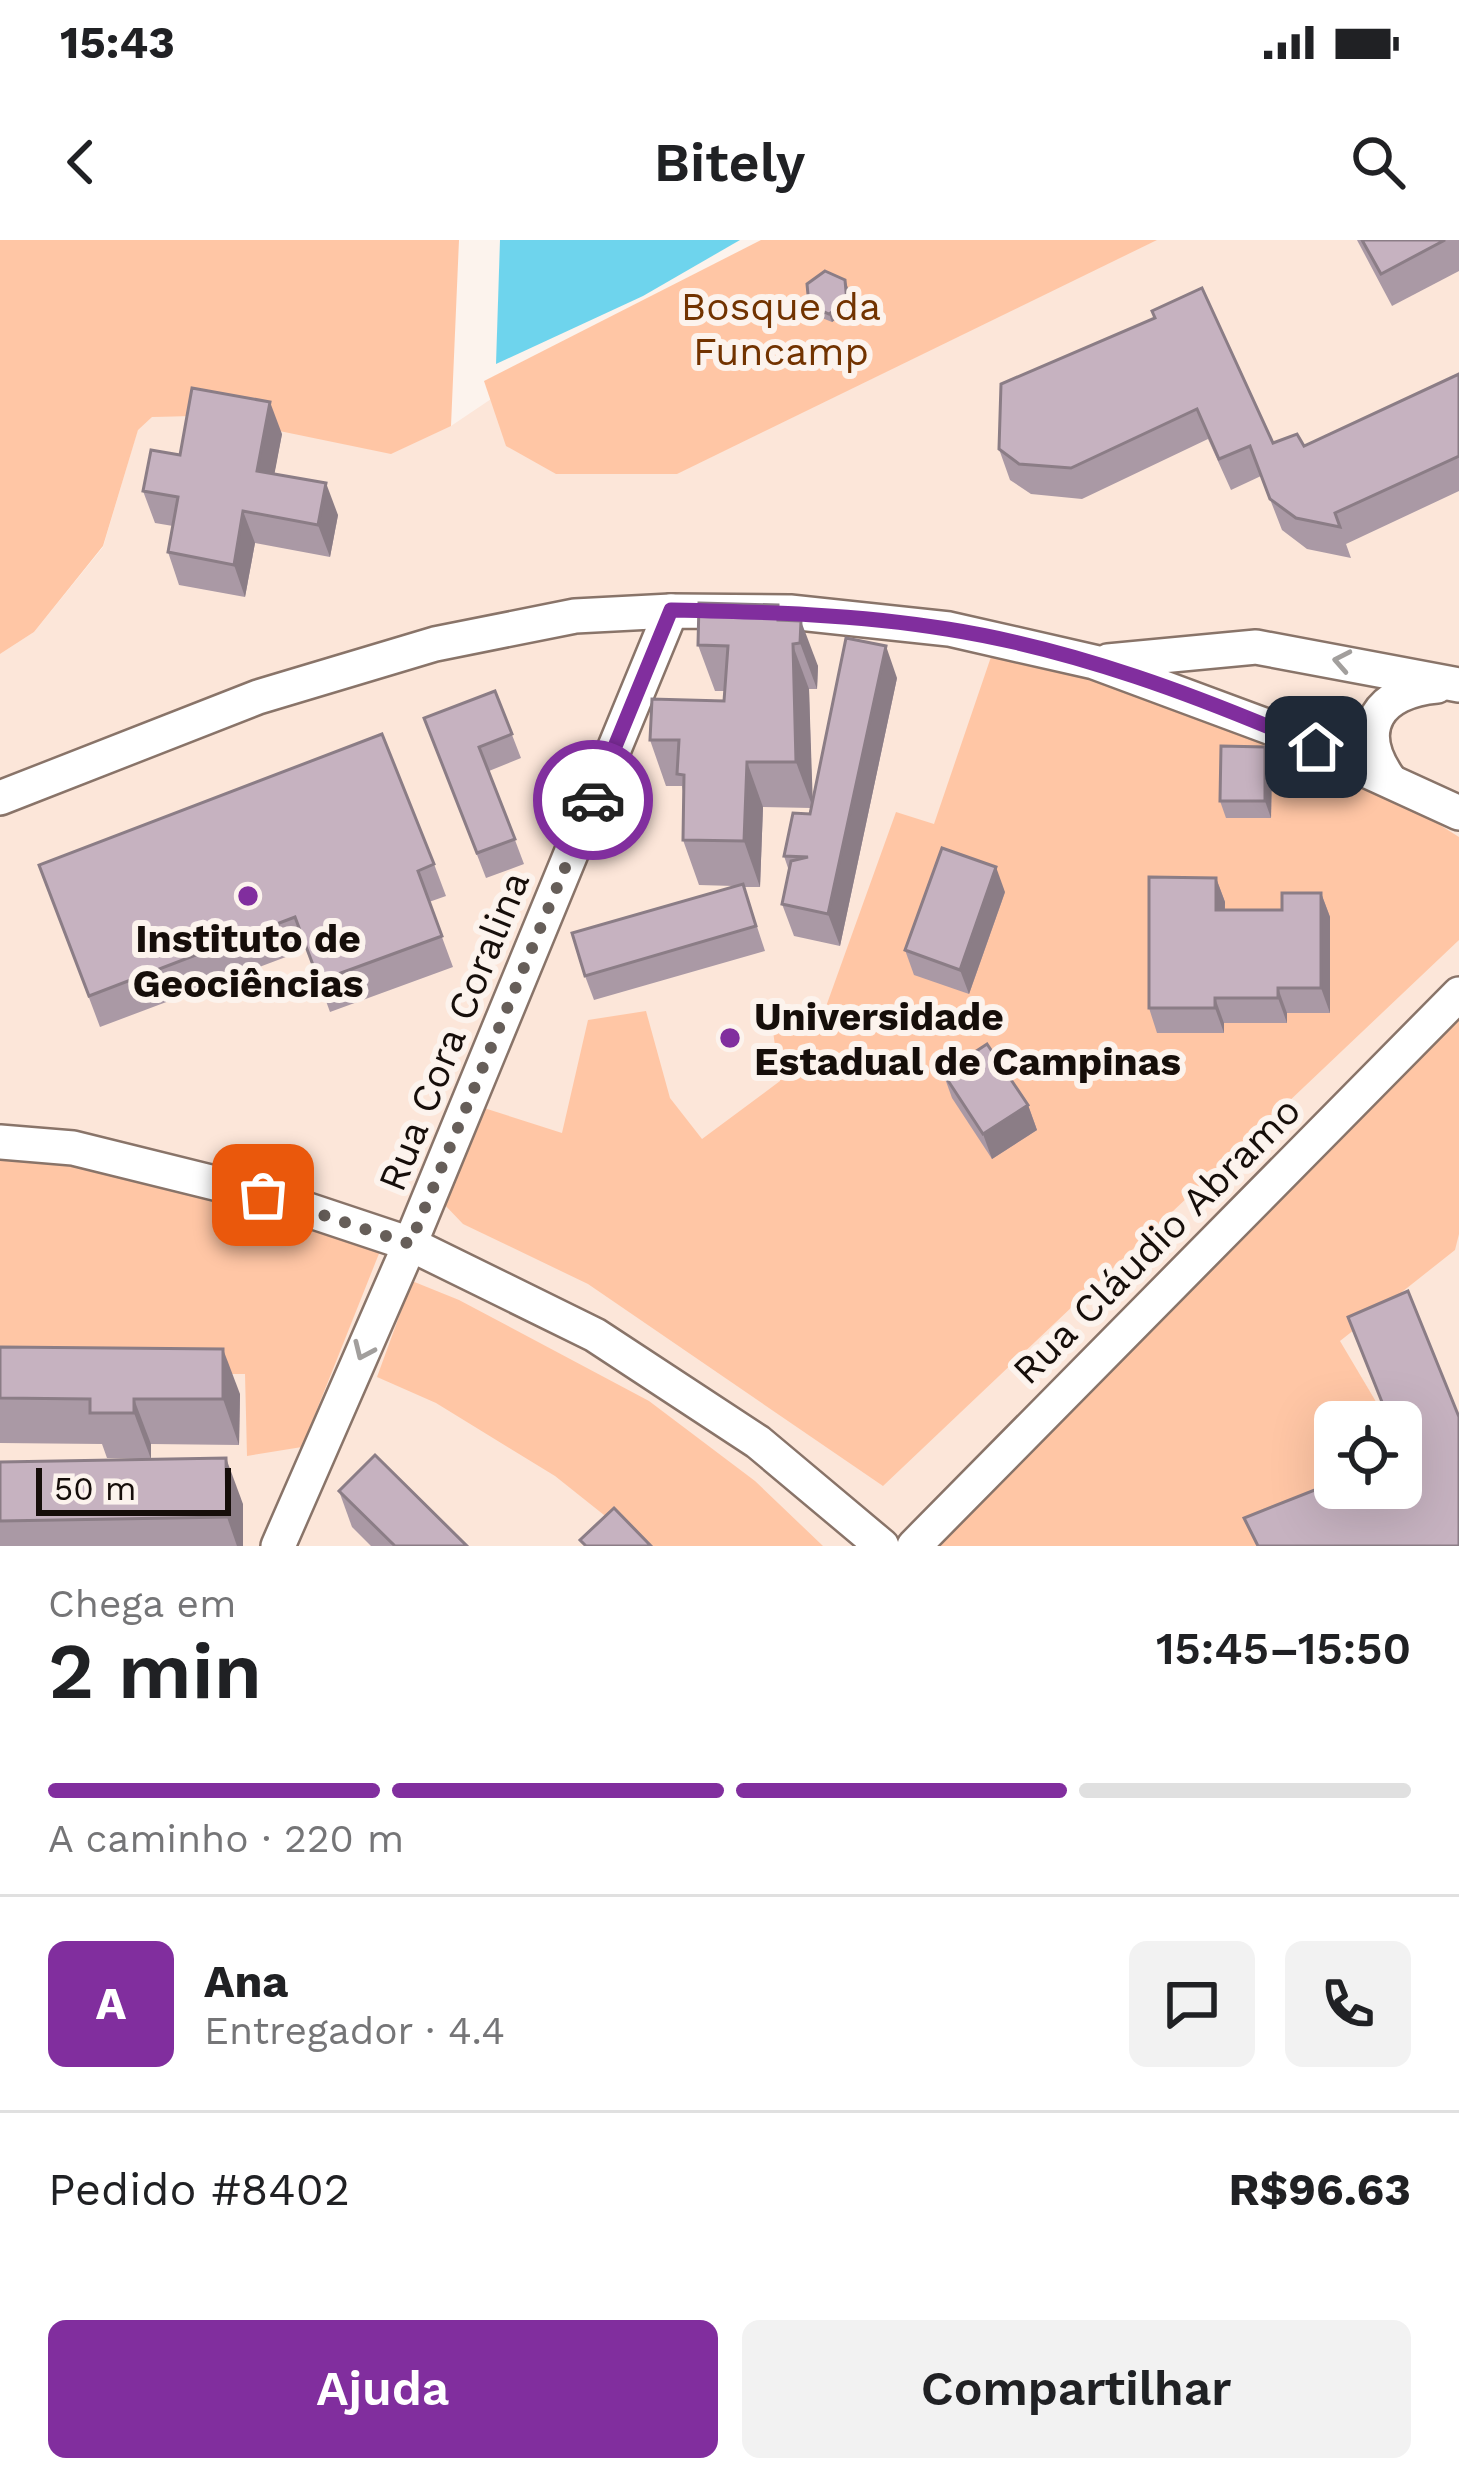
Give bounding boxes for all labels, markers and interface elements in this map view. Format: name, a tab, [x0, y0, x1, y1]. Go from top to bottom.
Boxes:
text: 15:43	[60, 16, 175, 69]
icon: back	[48, 129, 114, 195]
icon: search	[1345, 129, 1411, 195]
text: Bitely	[654, 131, 805, 194]
park label: Bosque da Funcamp	[681, 284, 881, 374]
one-way arrow	[1333, 650, 1353, 675]
pin	[1265, 696, 1367, 798]
icon: home	[1283, 714, 1349, 780]
courier	[533, 740, 653, 860]
icon: car	[560, 767, 626, 833]
street label: Rua Cora Coralina	[369, 865, 538, 1197]
marker: Instituto de Geociências	[235, 883, 261, 909]
place label: Instituto de Geociências	[132, 916, 364, 1006]
place label: Universidade Estadual de Campinas	[754, 994, 1181, 1084]
marker: Universidade Estadual de Campinas	[717, 1025, 743, 1051]
street label: Rua Cláudio Abramo	[1004, 1088, 1309, 1393]
pin	[212, 1144, 314, 1246]
icon: bag	[230, 1162, 296, 1228]
one-way arrow	[354, 1339, 378, 1360]
map controls	[1314, 1401, 1422, 1509]
button: locate	[1314, 1401, 1422, 1509]
scale bar	[36, 1462, 231, 1515]
text: 50 m	[54, 1469, 136, 1508]
text: Chega em	[48, 1581, 236, 1626]
text: 15:45–15:50	[1156, 1622, 1411, 1675]
text: 2 min	[48, 1625, 262, 1717]
text: A caminho · 220 m	[48, 1816, 404, 1861]
button: chat	[1129, 1941, 1255, 2067]
button: phone	[1285, 1941, 1411, 2067]
text: Ana	[204, 1955, 288, 2008]
text: A	[96, 1977, 126, 2030]
text: Entregador · 4.4	[204, 2008, 505, 2053]
text: Pedido #8402	[48, 2163, 350, 2216]
text: R$96.63	[1229, 2163, 1411, 2216]
button: Ajuda	[48, 2320, 718, 2458]
button: Compartilhar	[742, 2320, 1411, 2458]

